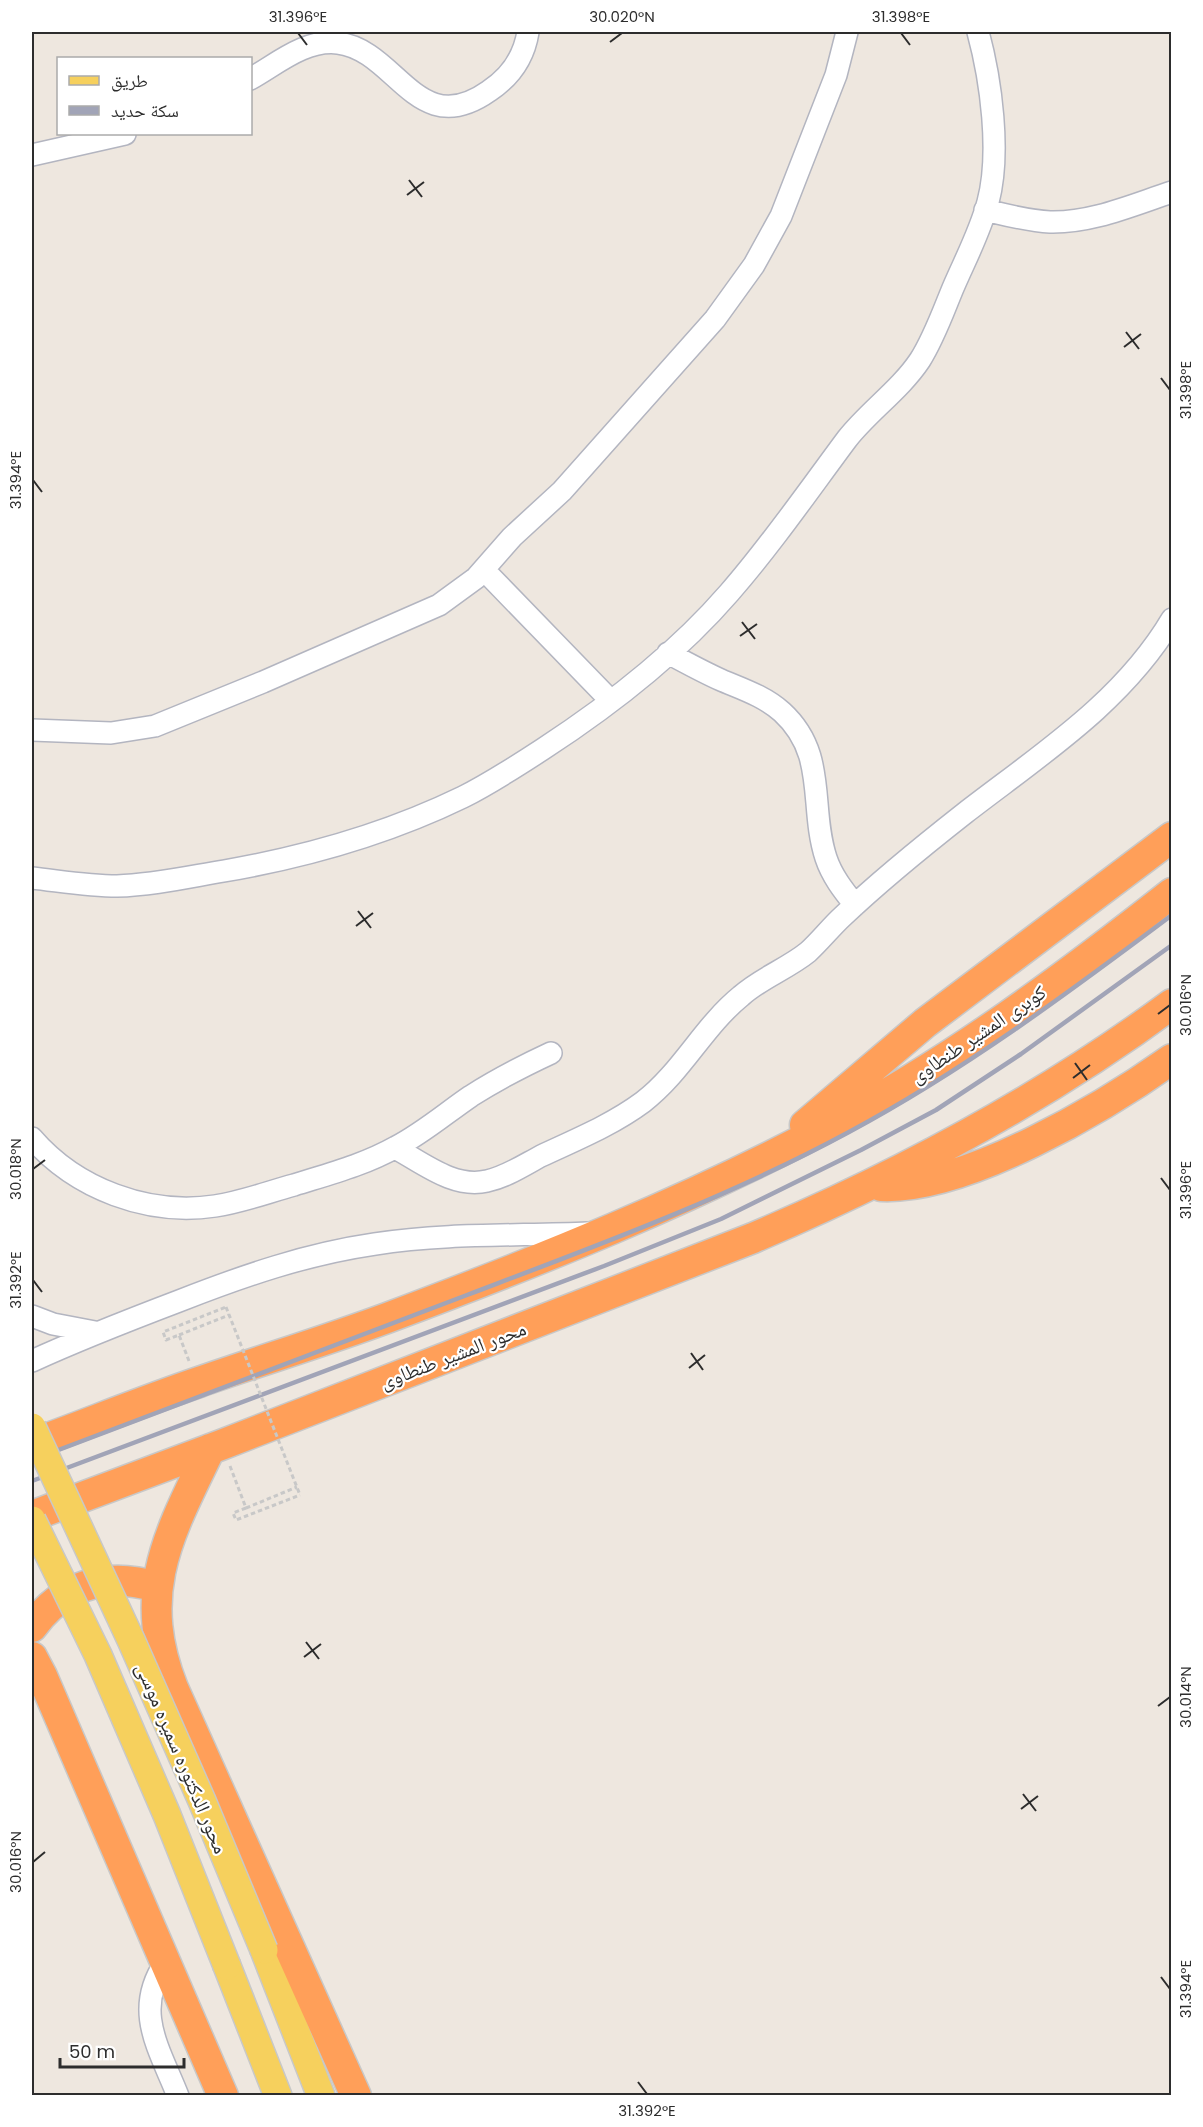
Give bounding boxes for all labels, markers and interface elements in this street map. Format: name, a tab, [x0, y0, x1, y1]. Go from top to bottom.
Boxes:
text: 31.396°E	[269, 6, 327, 27]
text: 30.020°N	[589, 6, 655, 27]
text: 31.398°E	[872, 6, 930, 27]
legend	[57, 57, 252, 135]
text: طريق	[111, 68, 148, 93]
text: سكة حديد	[111, 98, 179, 123]
text: 31.398°E	[1175, 361, 1196, 419]
text: 31.394°E	[5, 451, 26, 509]
text: 30.016°N	[1175, 974, 1196, 1036]
street label: كوبرى المشير طنطاوى	[904, 978, 1052, 1090]
text: 30.018°N	[5, 1138, 26, 1200]
text: 31.396°E	[1175, 1161, 1196, 1219]
text: 31.392°E	[5, 1251, 26, 1309]
street label: محور المشير طنطاوى	[376, 1314, 530, 1396]
street label: محور الدكتوره سميره موسى	[129, 1658, 235, 1858]
text: 30.014°N	[1175, 1666, 1196, 1728]
text: 30.016°N	[5, 1831, 26, 1893]
text: 31.394°E	[1175, 1960, 1196, 2018]
scale bar	[60, 2031, 184, 2069]
text: 50 m	[69, 2039, 115, 2064]
text: 31.392°E	[618, 2100, 676, 2121]

